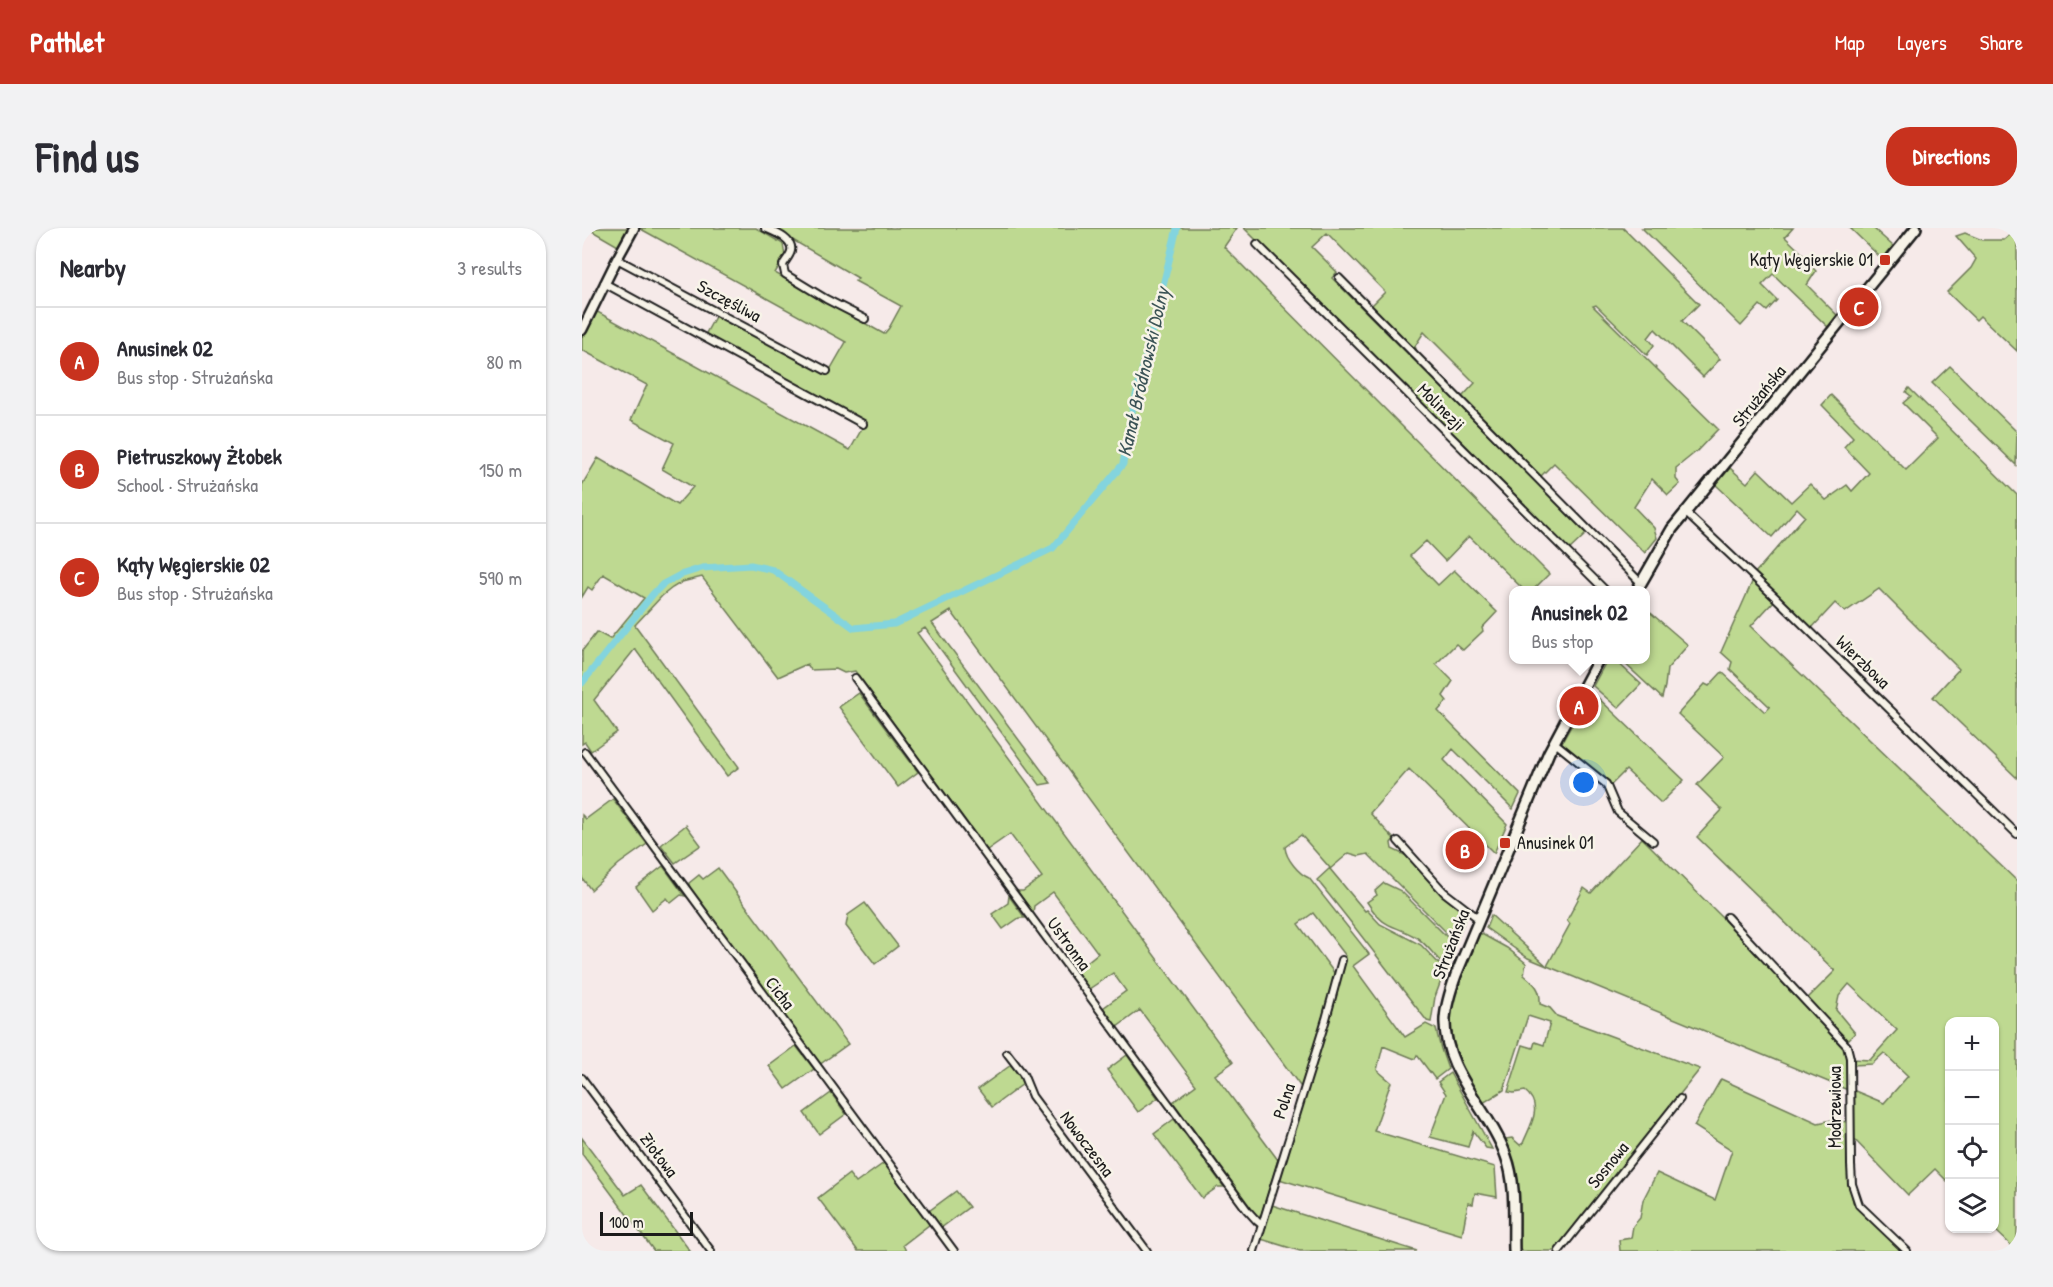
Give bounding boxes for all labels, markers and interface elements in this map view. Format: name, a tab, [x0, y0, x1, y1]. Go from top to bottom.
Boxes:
text: Pathlet	[30, 23, 104, 61]
text: Map	[1835, 28, 1864, 57]
text: Layers	[1897, 28, 1947, 57]
text: Share	[1980, 28, 2023, 57]
button: Directions	[1886, 127, 2017, 186]
text: Find us	[36, 128, 139, 185]
place label: Kąty Węgierskie 01	[1750, 247, 1873, 272]
text: Nearby	[60, 250, 126, 285]
marker: Kąty Węgierskie 01	[1878, 253, 1892, 267]
text: 3 results	[457, 254, 522, 281]
street label: Szczęśliwa	[693, 273, 766, 328]
water label: Kanał Bródnowski Dolny	[1110, 282, 1177, 459]
pin: C	[1840, 284, 1878, 329]
text: Anusinek 02	[117, 333, 213, 363]
text: A	[75, 348, 84, 375]
text: 80 m	[486, 348, 522, 375]
street label: Strużańska	[1726, 359, 1791, 432]
text: Bus stop · Strużańska	[117, 363, 273, 390]
street label: Molinezji	[1412, 377, 1471, 436]
text: Pietruszkowy Żłobek	[117, 441, 282, 471]
text: B	[74, 456, 85, 483]
text: 150 m	[479, 456, 522, 483]
text: School · Strużańska	[117, 471, 258, 498]
text: Kąty Węgierskie 02	[117, 549, 270, 579]
text: C	[74, 564, 85, 591]
text: 590 m	[479, 564, 522, 591]
text: Bus stop · Strużańska	[117, 579, 273, 606]
popup	[1509, 586, 1650, 664]
text: Anusinek 02	[1532, 597, 1627, 627]
text: Bus stop	[1532, 627, 1593, 654]
street label: Wierzbowa	[1831, 629, 1896, 694]
pin: A	[1560, 684, 1598, 728]
your location	[1569, 768, 1598, 797]
pin: B	[1446, 828, 1484, 872]
place label: Anusinek 01	[1517, 830, 1594, 855]
marker: Anusinek 01	[1498, 836, 1512, 850]
street label: Strużańska	[1426, 905, 1475, 982]
street label: Ustronna	[1041, 912, 1097, 976]
street label: Cicha	[760, 971, 801, 1014]
map controls	[1945, 1017, 1999, 1233]
button: +	[1945, 1017, 1999, 1071]
street label: Modrzewiowa	[1822, 1066, 1847, 1148]
button: −	[1945, 1071, 1999, 1125]
street label: Polna	[1266, 1080, 1301, 1122]
street label: Nowoczesna	[1054, 1106, 1120, 1182]
button: locate	[1945, 1125, 1999, 1179]
street label: Ziołowa	[634, 1127, 684, 1182]
street label: Sosnowa	[1581, 1136, 1634, 1193]
button: layers	[1945, 1179, 1999, 1233]
scale bar	[600, 1209, 693, 1236]
text: 100 m	[609, 1211, 644, 1233]

